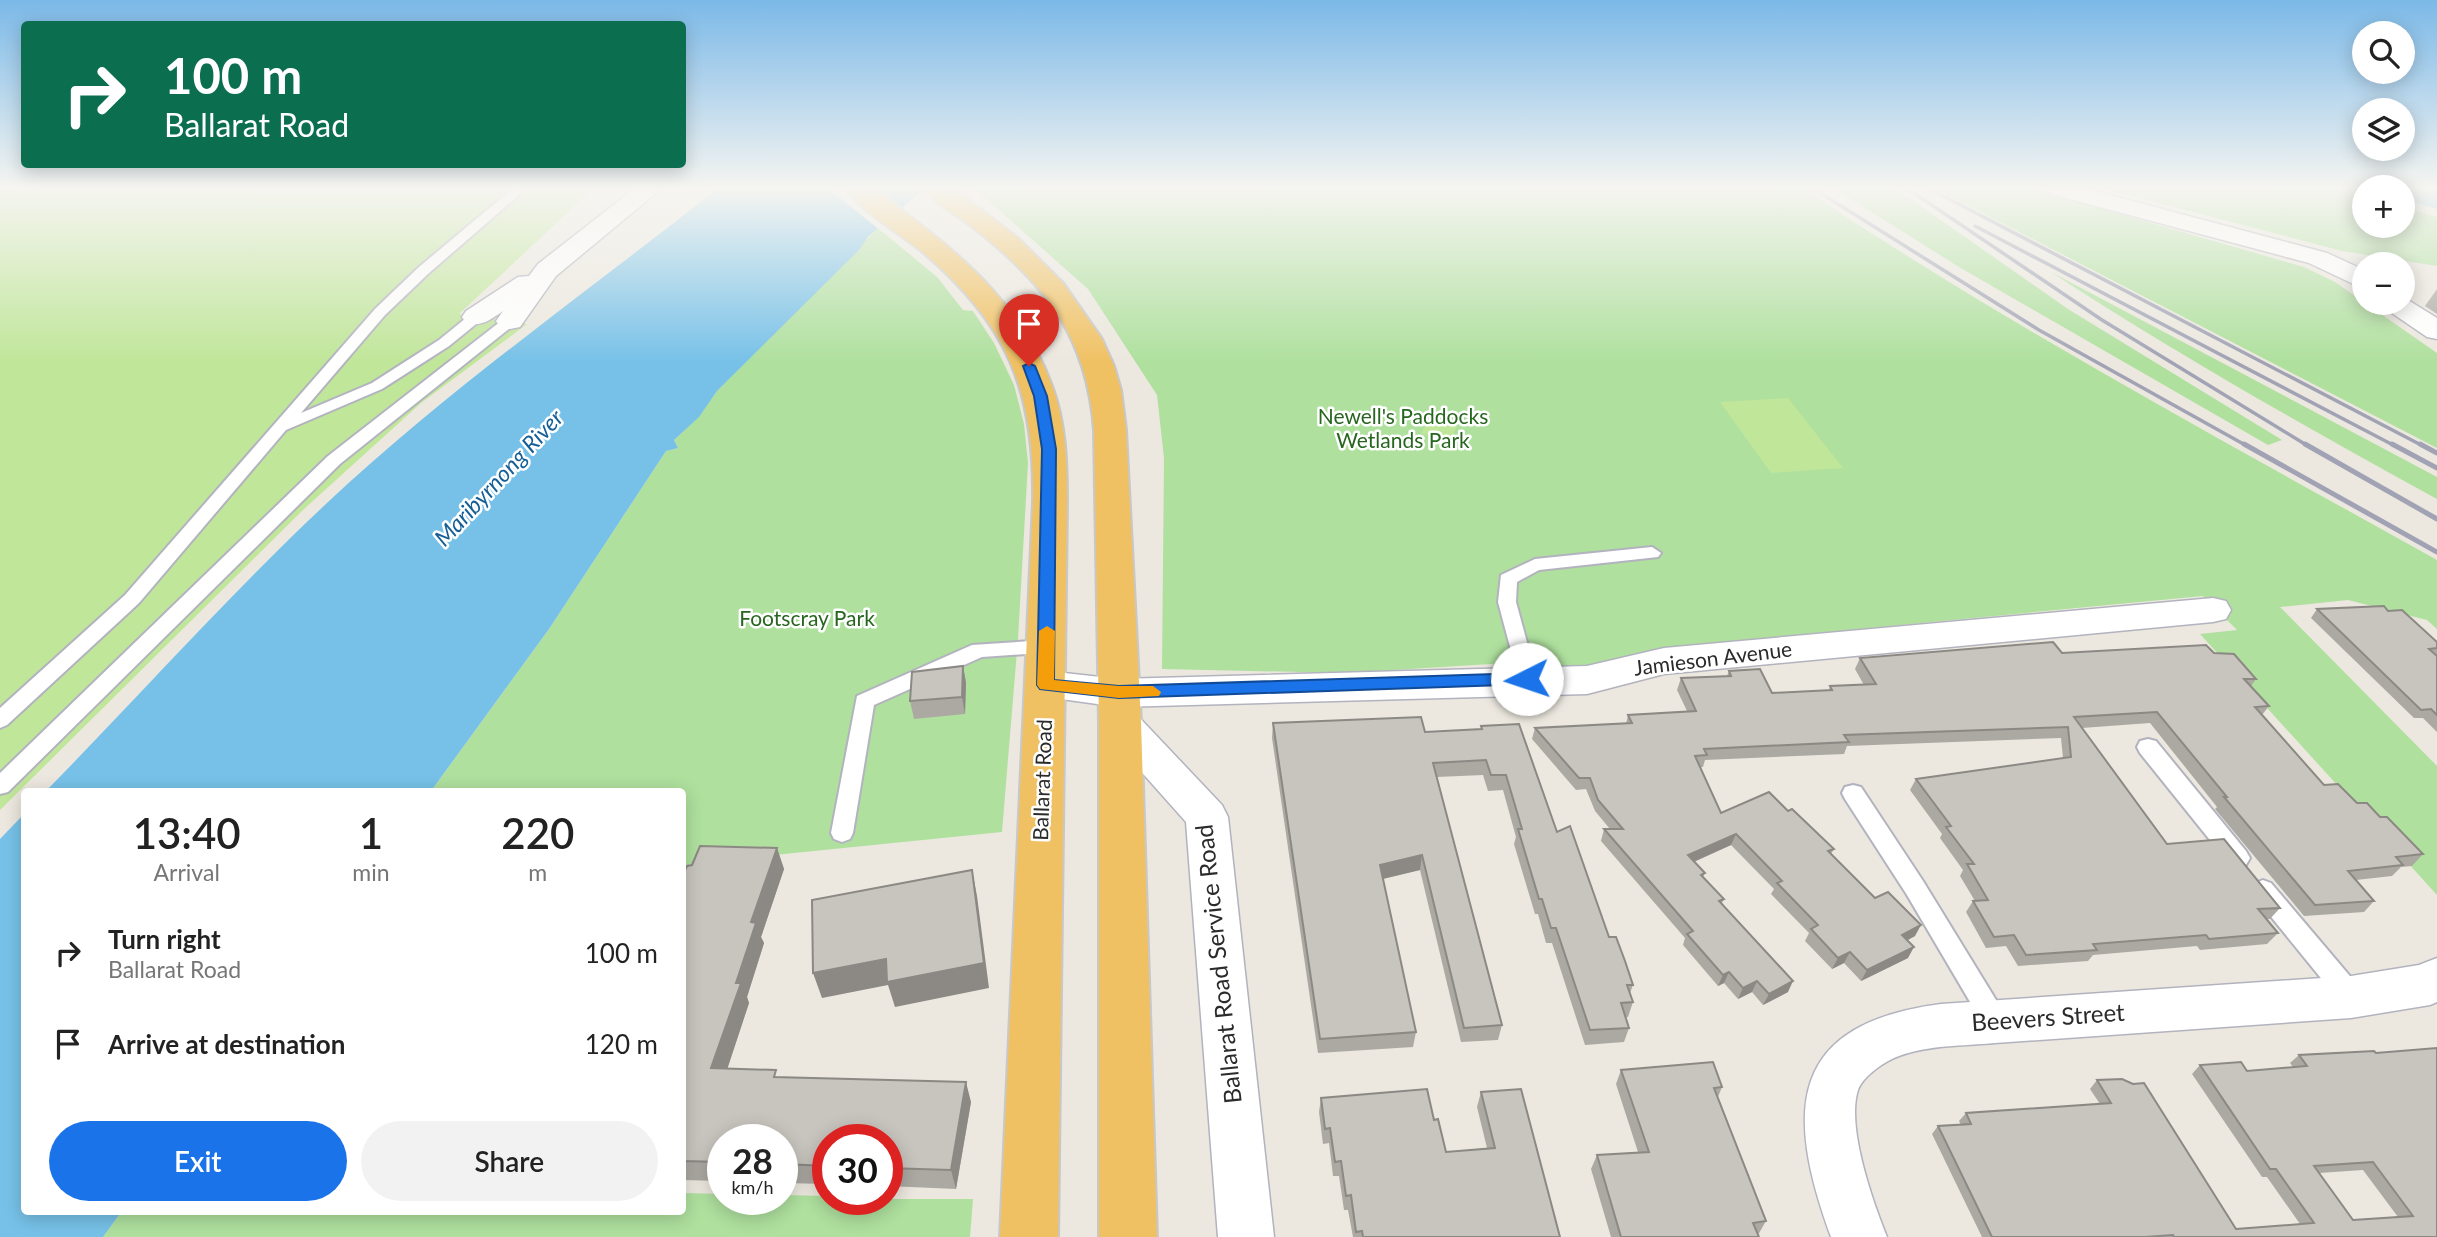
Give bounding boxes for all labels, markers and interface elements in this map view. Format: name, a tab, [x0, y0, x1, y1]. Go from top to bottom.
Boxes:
map controls	[2352, 21, 2415, 315]
button: search	[2352, 21, 2415, 84]
text: 100 m	[164, 46, 302, 104]
icon: right	[49, 49, 140, 140]
button: layers	[2352, 98, 2415, 161]
text: Ballarat Road	[164, 105, 349, 144]
button: +	[2352, 175, 2415, 238]
button: −	[2352, 252, 2415, 315]
pin	[999, 294, 1059, 366]
icon: arrive	[1010, 305, 1048, 343]
water label: Maribyrnong River	[428, 403, 569, 551]
park label: Newell's Paddocks Wetlands Park	[1318, 403, 1488, 452]
park label: Footscray Park	[739, 605, 875, 630]
street label: Jamieson Avenue	[1632, 635, 1793, 680]
position arrow	[1490, 642, 1564, 716]
street label: Ballarat Road	[1027, 719, 1056, 841]
text: 13:40	[133, 808, 241, 858]
text: 1	[359, 808, 383, 858]
text: 220	[501, 808, 574, 858]
street label: Ballarat Road Service Road	[1188, 823, 1247, 1105]
text: Arrival	[154, 858, 220, 886]
text: min	[352, 858, 390, 886]
text: m	[528, 858, 547, 886]
text: Turn right	[108, 923, 221, 955]
icon: right	[49, 934, 87, 972]
text: 100 m	[585, 937, 658, 969]
text: Ballarat Road	[108, 955, 241, 983]
street label: Beevers Street	[1970, 997, 2126, 1036]
icon: arrive	[49, 1025, 87, 1063]
text: Arrive at destination	[108, 1028, 345, 1060]
text: 120 m	[585, 1028, 658, 1060]
button: Exit	[49, 1121, 347, 1201]
button: Share	[361, 1121, 658, 1201]
speed limit sign: 30	[812, 1124, 903, 1215]
text: 28	[732, 1139, 773, 1181]
text: km/h	[731, 1176, 774, 1198]

